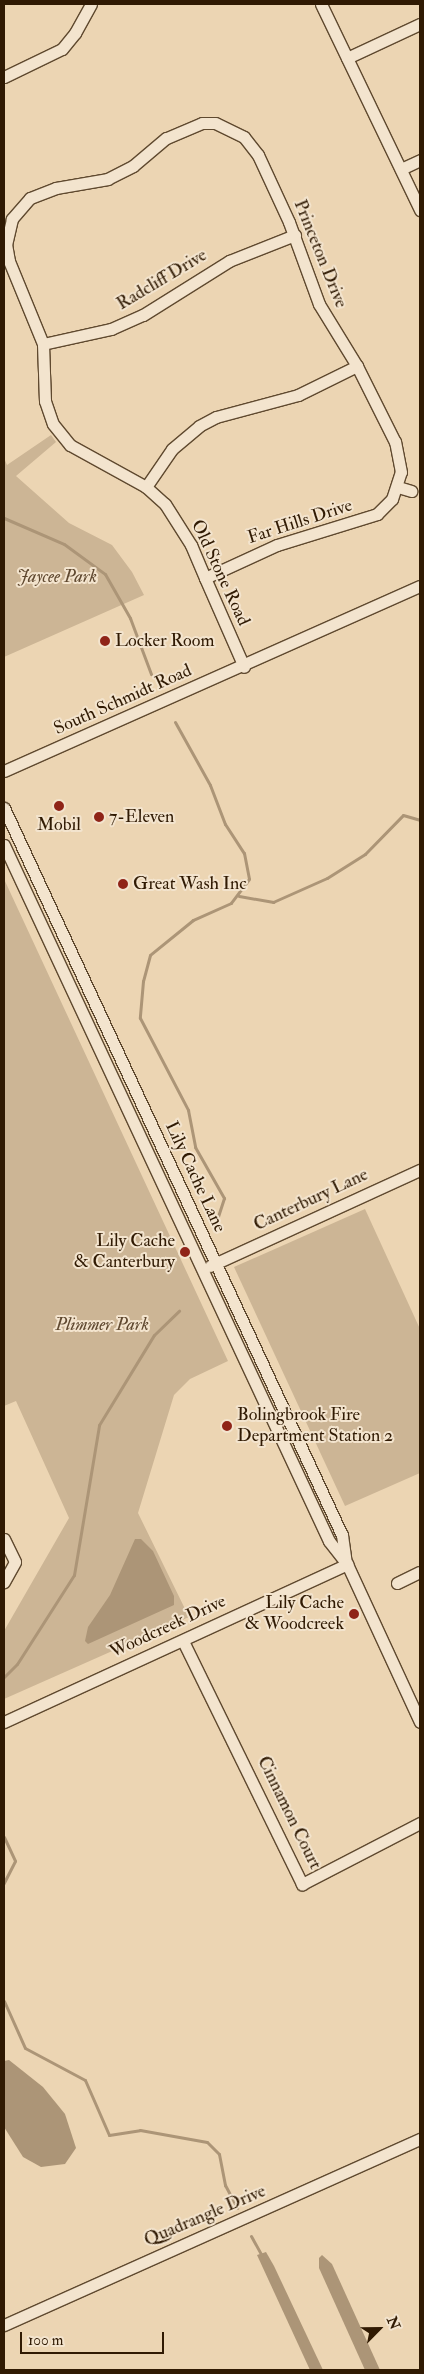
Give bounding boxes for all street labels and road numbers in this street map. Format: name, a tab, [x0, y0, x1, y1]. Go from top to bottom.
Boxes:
street label: Princeton Drive	[289, 197, 351, 311]
street label: Radcliff Drive	[113, 245, 211, 315]
street label: Far Hills Drive	[245, 495, 355, 549]
street label: Old Stone Road	[186, 517, 254, 629]
street label: South Schmidt Road	[51, 660, 195, 740]
street label: Lily Cache Lane	[160, 1118, 230, 1236]
street label: Canterbury Lane	[250, 1164, 372, 1236]
street label: Woodcreek Drive	[107, 1591, 229, 1663]
street label: Cinnamon Court	[252, 1753, 326, 1873]
street label: Quadrangle Drive	[141, 2181, 269, 2251]

